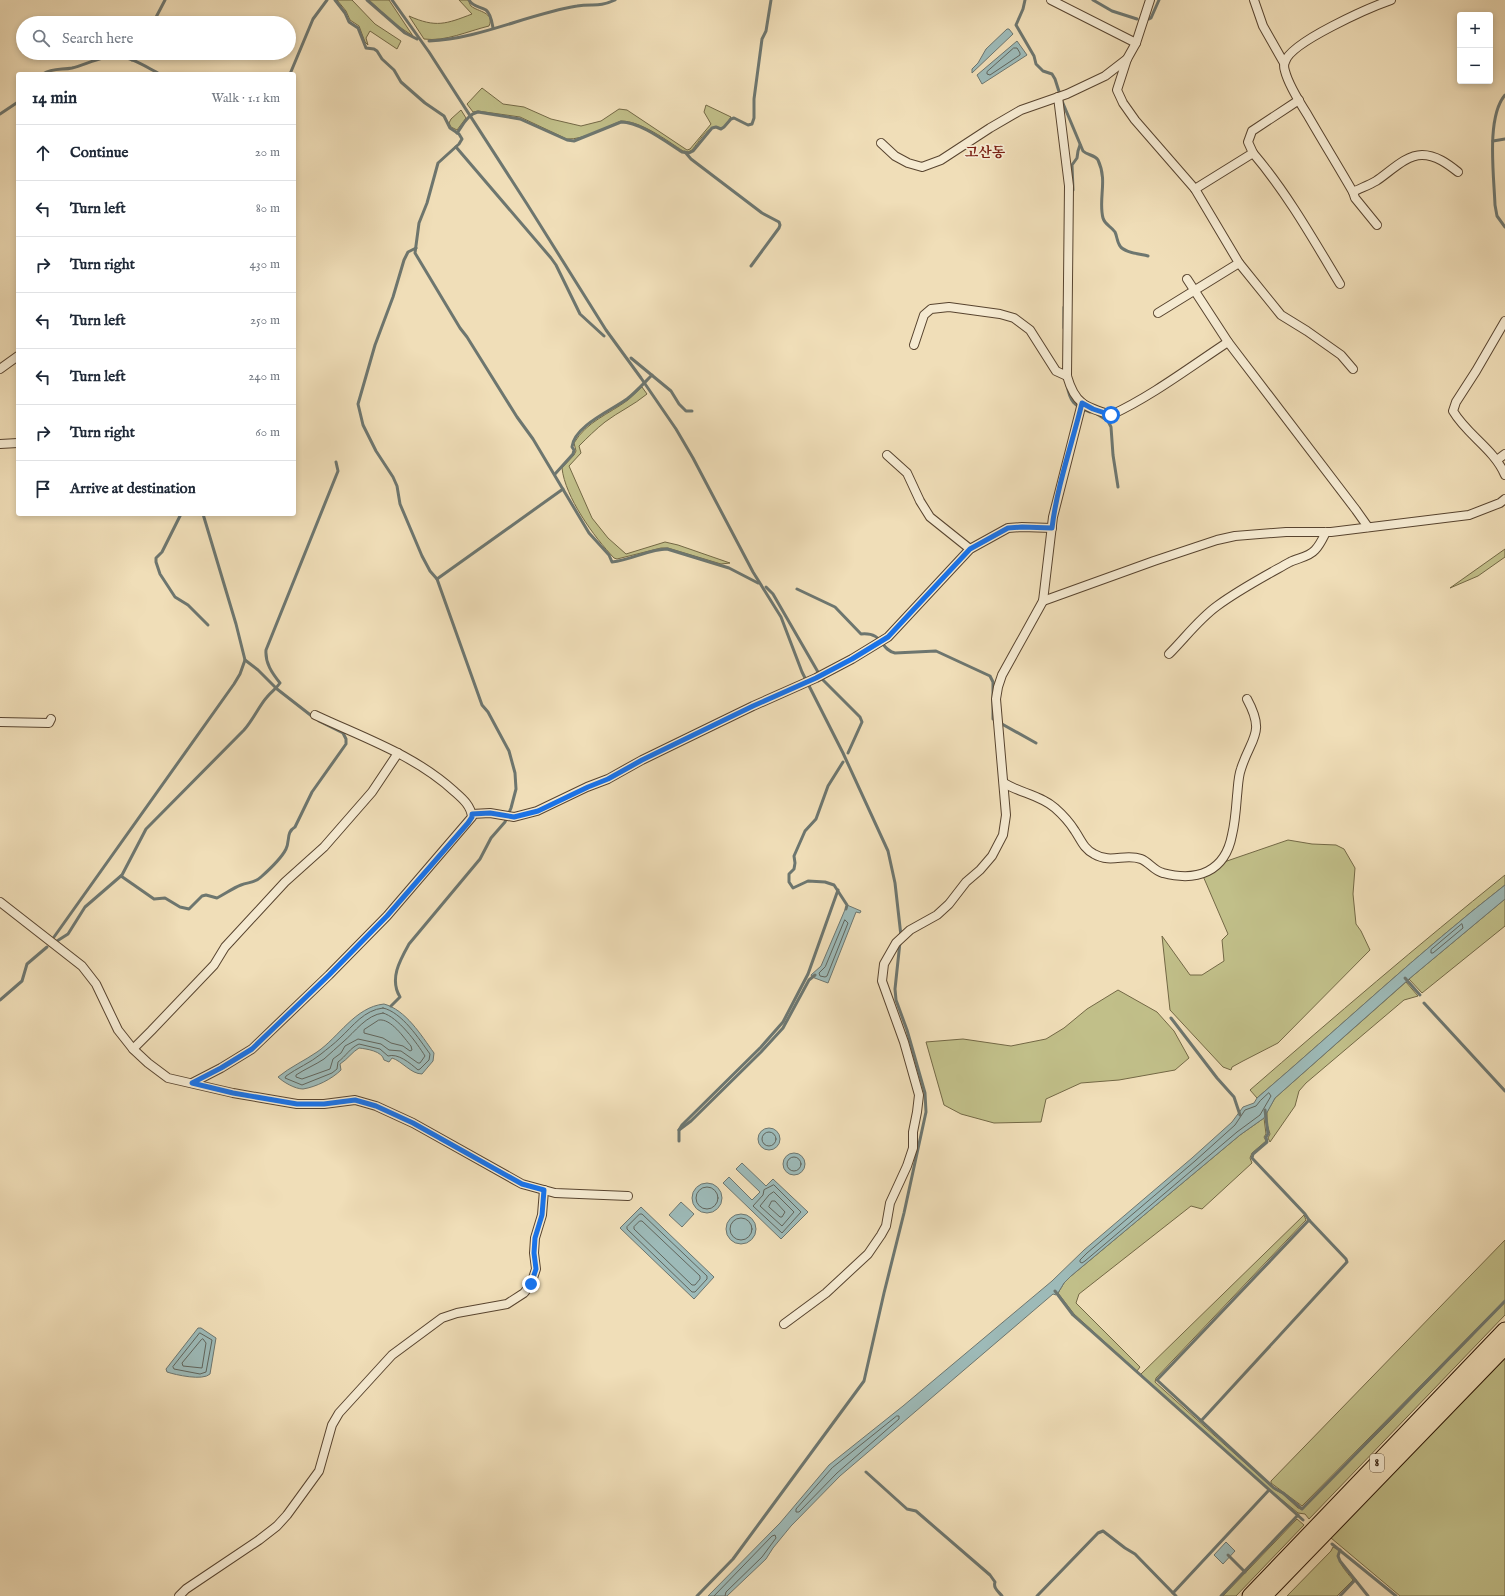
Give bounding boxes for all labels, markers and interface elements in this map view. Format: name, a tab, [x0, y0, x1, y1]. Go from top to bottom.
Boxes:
map controls	[1457, 12, 1493, 84]
button: +	[1457, 12, 1493, 48]
search box	[16, 16, 296, 60]
icon: search	[30, 27, 52, 49]
text: Search here	[62, 29, 133, 48]
button: −	[1457, 48, 1493, 84]
text: 14 min	[32, 88, 77, 109]
text: Walk · 1.1 km	[211, 90, 280, 107]
icon: ahead	[32, 142, 54, 164]
text: Continue	[70, 143, 128, 162]
text: 20 m	[255, 144, 280, 161]
district label: 고산동	[965, 144, 1006, 162]
icon: left	[32, 198, 54, 220]
text: Turn left	[70, 199, 126, 218]
text: 80 m	[256, 200, 280, 217]
icon: right	[32, 254, 54, 276]
text: Turn right	[70, 255, 135, 274]
text: 430 m	[250, 256, 280, 273]
icon: left	[32, 310, 54, 332]
text: Turn left	[70, 311, 126, 330]
text: 250 m	[250, 312, 280, 329]
icon: left	[32, 366, 54, 388]
text: Turn left	[70, 367, 126, 386]
text: 240 m	[248, 368, 280, 385]
route start	[1102, 406, 1120, 424]
icon: right	[32, 422, 54, 444]
text: Turn right	[70, 423, 135, 442]
text: 60 m	[255, 424, 280, 441]
icon: arrive	[32, 478, 54, 500]
text: Arrive at destination	[70, 479, 196, 498]
route end	[522, 1275, 540, 1293]
road number: 8	[1370, 1454, 1384, 1472]

